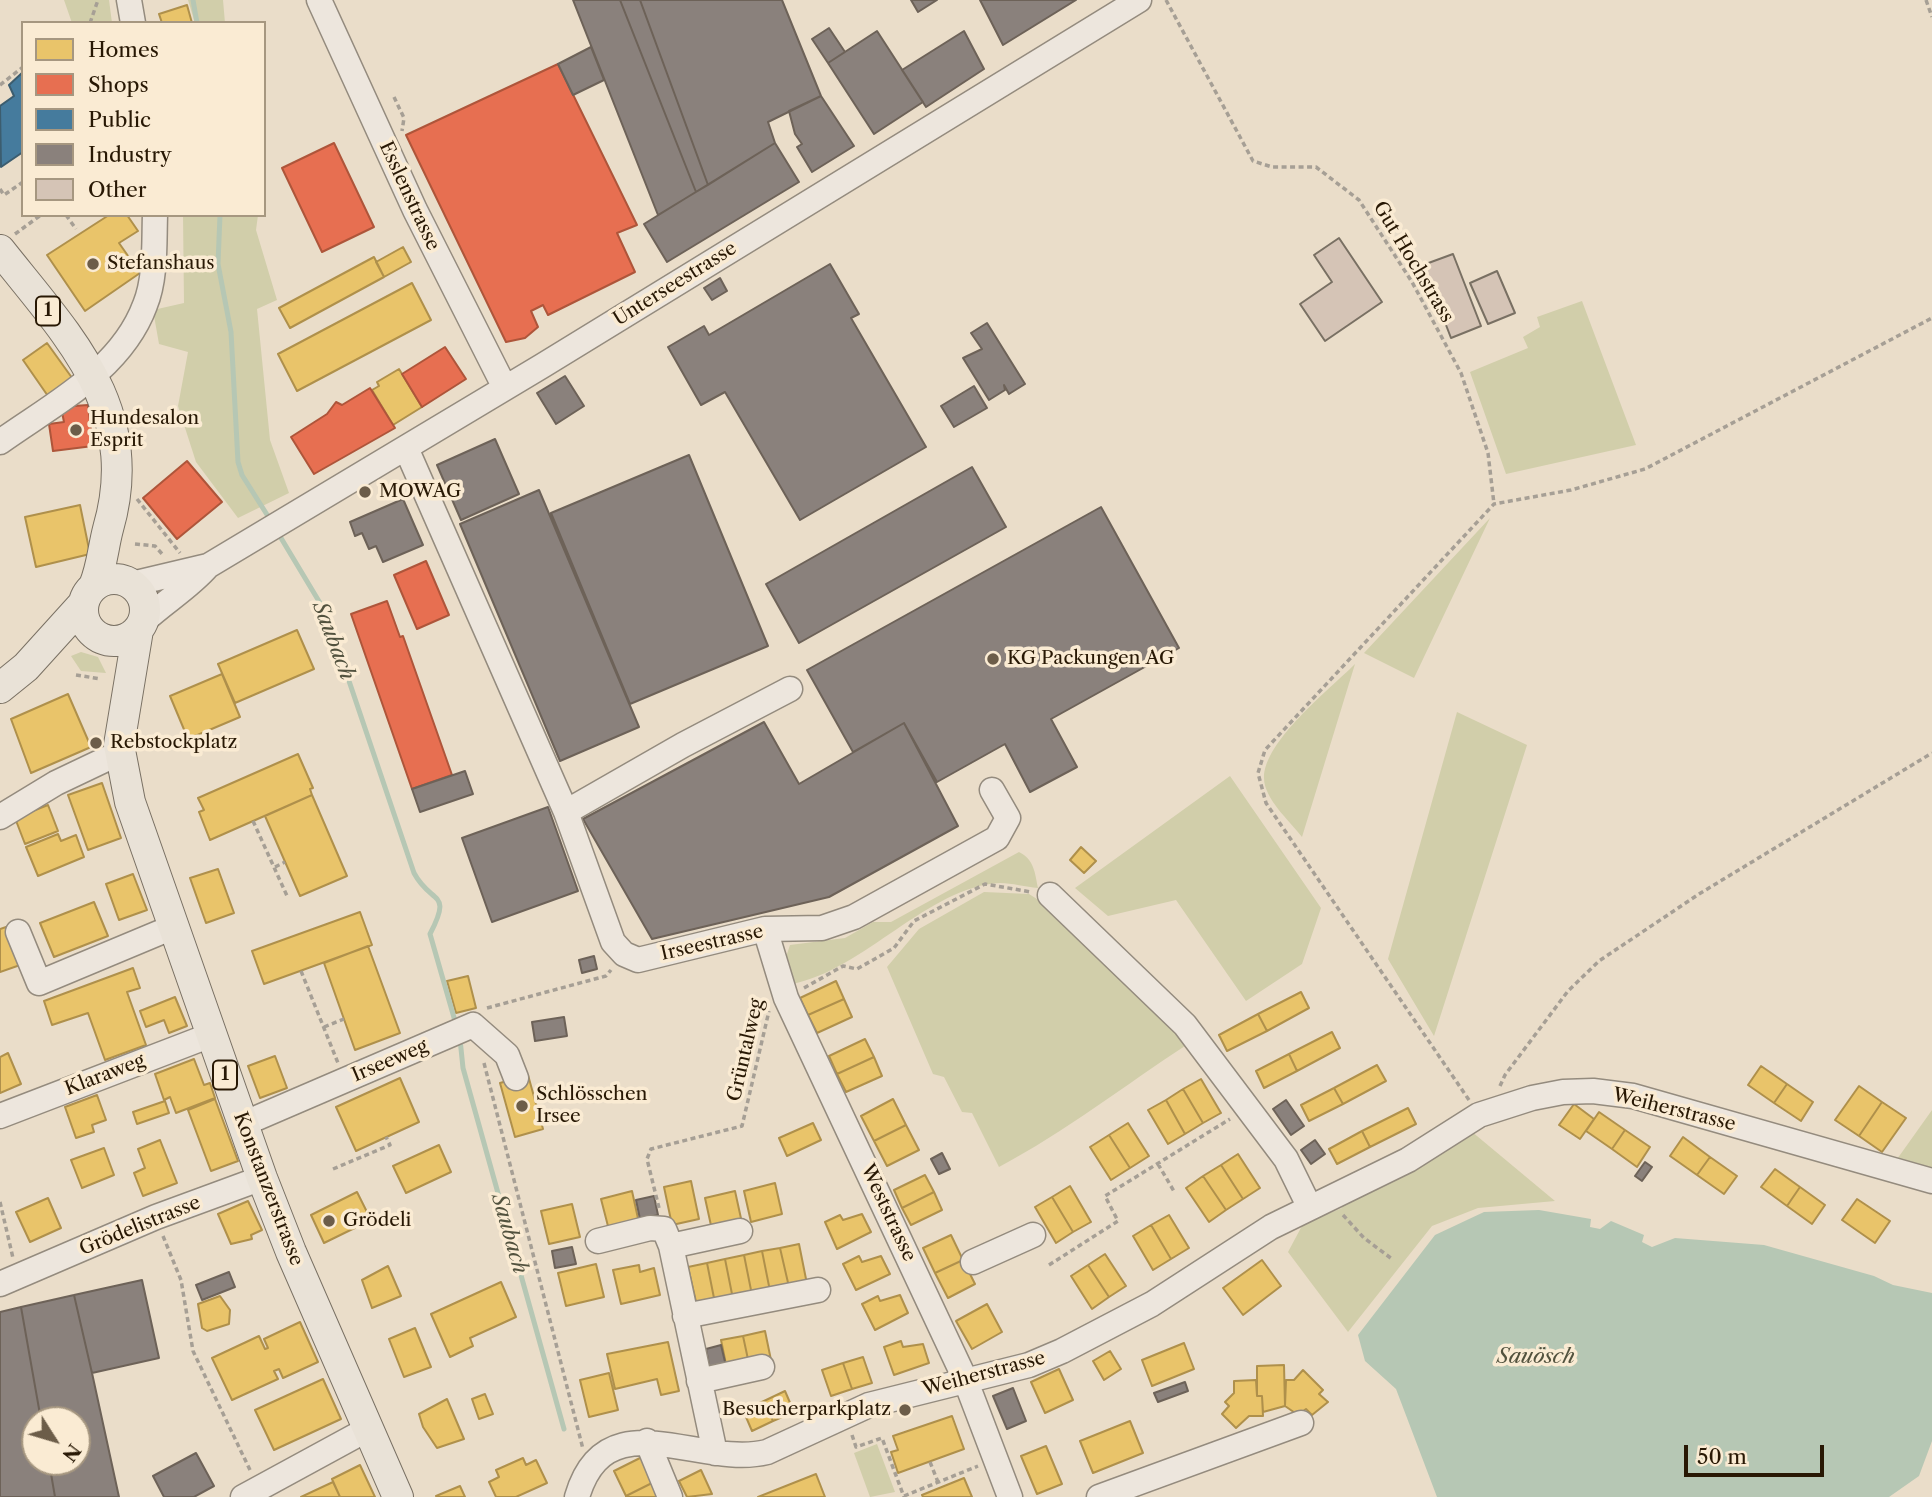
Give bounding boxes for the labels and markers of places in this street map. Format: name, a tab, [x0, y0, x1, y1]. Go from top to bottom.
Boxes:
place label: Stefanshaus	[107, 253, 215, 275]
marker: Stefanshaus	[85, 256, 101, 272]
place label: Hundesalon Esprit	[90, 408, 199, 452]
marker: Hundesalon Esprit	[68, 422, 84, 438]
place label: MOWAG	[379, 481, 461, 503]
marker: MOWAG	[357, 484, 373, 500]
place label: KG Packungen AG	[1007, 648, 1174, 670]
marker: KG Packungen AG	[985, 651, 1001, 667]
place label: Rebstockplatz	[110, 732, 237, 754]
marker: Rebstockplatz	[88, 735, 104, 751]
place label: Schlösschen Irsee	[536, 1084, 647, 1128]
marker: Schlösschen Irsee	[514, 1098, 530, 1114]
place label: Grödeli	[343, 1210, 411, 1232]
marker: Grödeli	[321, 1213, 337, 1229]
place label: Besucherparkplatz	[722, 1399, 891, 1421]
marker: Besucherparkplatz	[897, 1402, 913, 1418]

